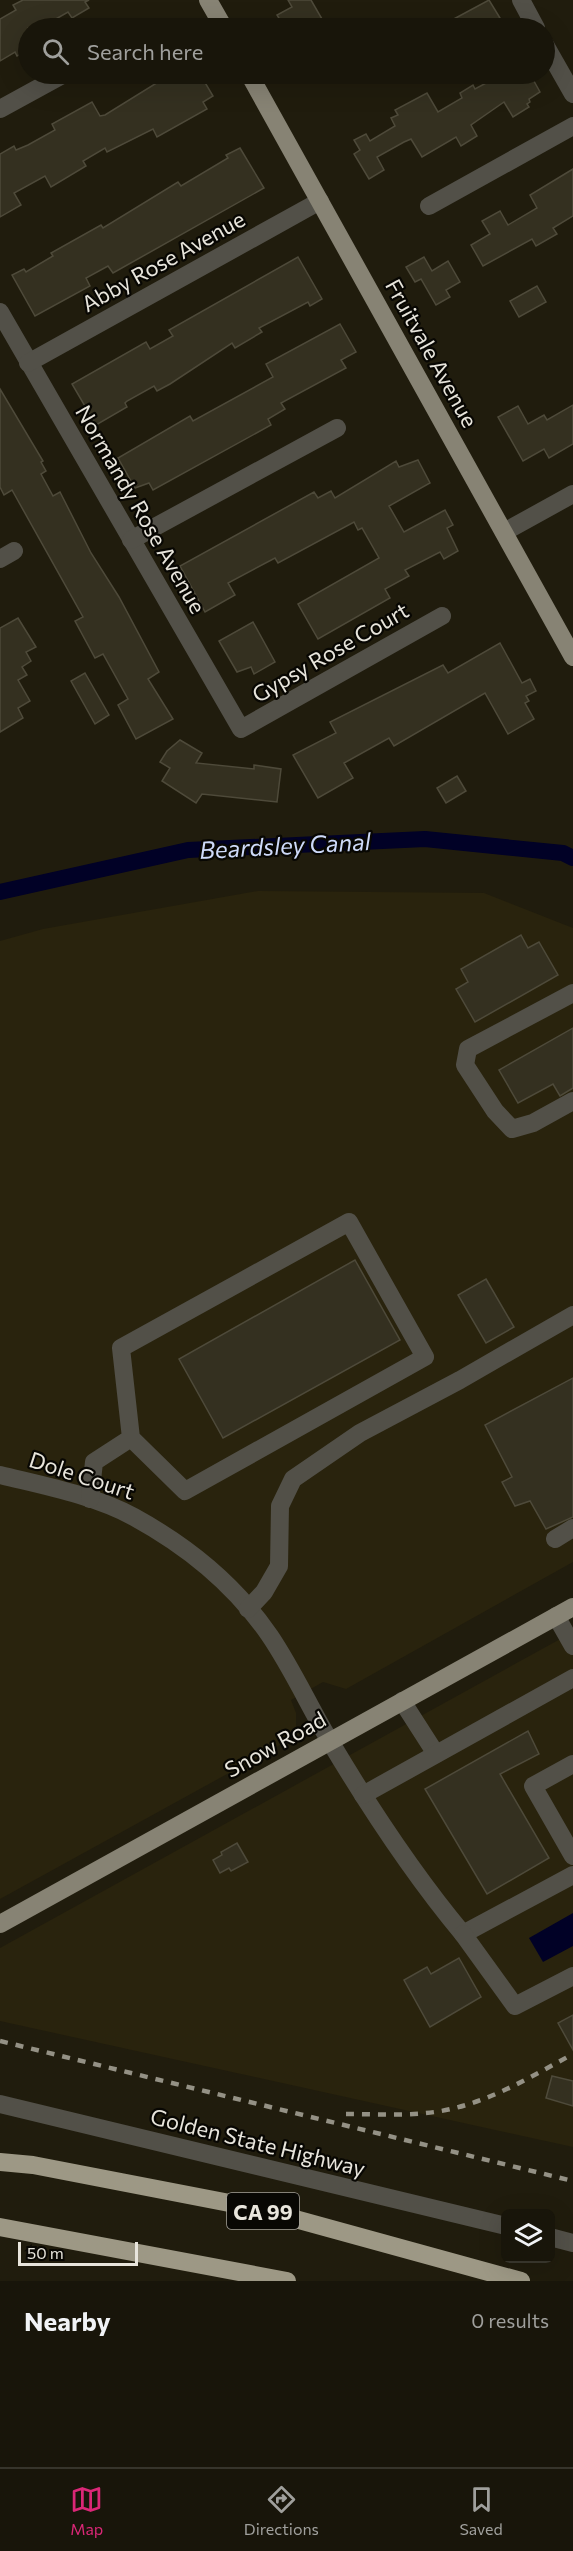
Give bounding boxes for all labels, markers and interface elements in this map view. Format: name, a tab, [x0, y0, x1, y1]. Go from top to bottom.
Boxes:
search box	[18, 18, 555, 84]
icon: search	[39, 35, 72, 68]
text: Search here	[87, 38, 203, 65]
street label: Abby Rose Avenue	[77, 205, 249, 317]
street label: Fruitvale Avenue	[380, 274, 484, 432]
street label: Normandy Rose Avenue	[70, 400, 212, 618]
street label: Gypsy Rose Court	[247, 596, 413, 708]
water label: Beardsley Canal	[199, 826, 372, 864]
street label: Dole Court	[26, 1445, 138, 1505]
street label: Snow Road	[220, 1705, 330, 1783]
street label: Golden State Highway	[148, 2102, 368, 2182]
road number: CA 99	[227, 2193, 299, 2229]
map controls	[501, 2209, 555, 2263]
button: layers	[501, 2209, 555, 2263]
scale bar	[18, 2239, 138, 2266]
text: 50 m	[27, 2243, 64, 2262]
text: Nearby	[24, 2305, 111, 2336]
text: 0 results	[471, 2308, 549, 2332]
tab: Map	[70, 2483, 103, 2538]
tab: Directions	[244, 2483, 319, 2538]
tab: Saved	[459, 2483, 503, 2538]

